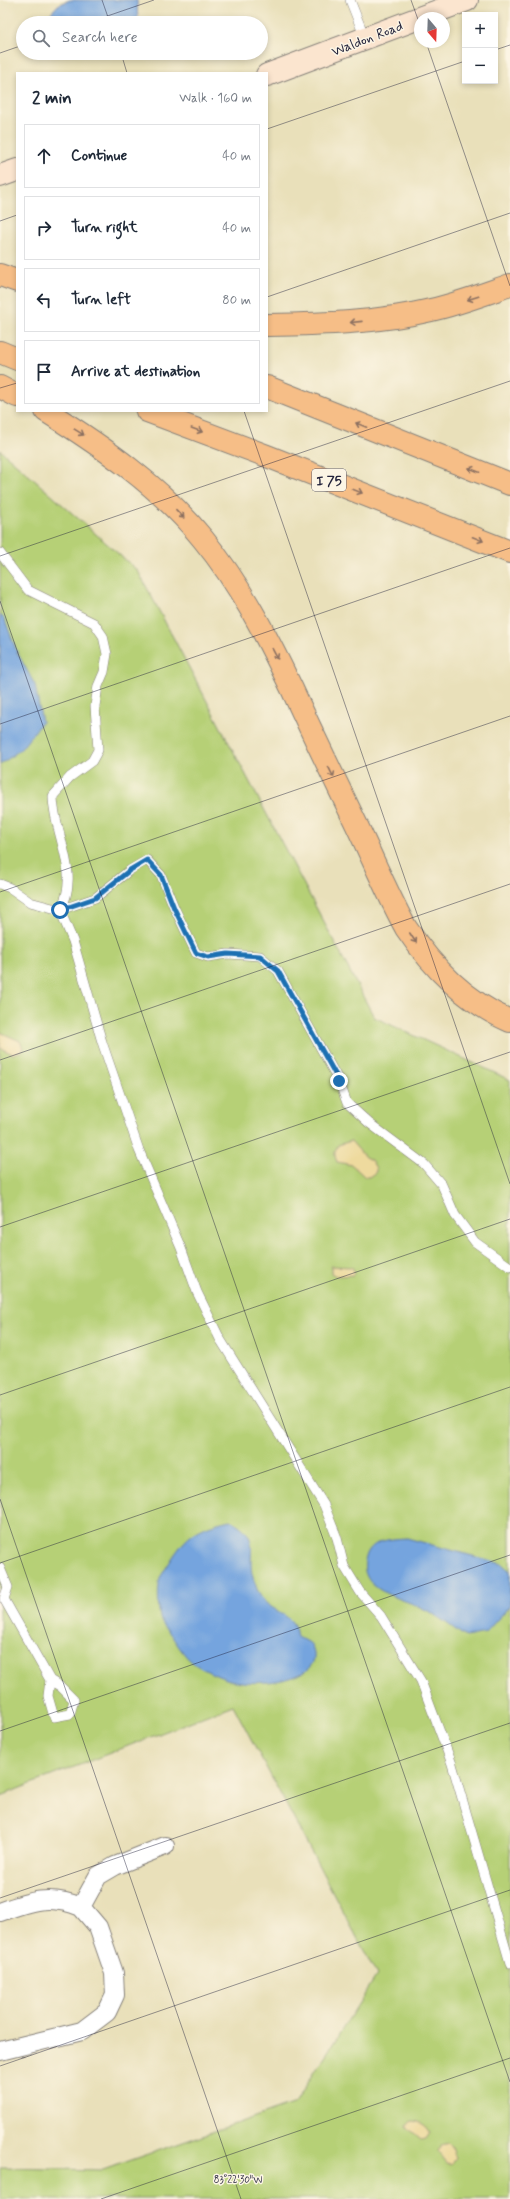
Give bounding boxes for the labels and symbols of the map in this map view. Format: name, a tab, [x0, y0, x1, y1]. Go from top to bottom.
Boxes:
north arrow	[414, 12, 450, 48]
street label: Waldon Road	[329, 17, 406, 61]
one-way arrow	[467, 295, 480, 302]
one-way arrow	[350, 318, 363, 326]
one-way arrow	[356, 421, 368, 429]
one-way arrow	[190, 426, 202, 434]
one-way arrow	[73, 428, 85, 436]
one-way arrow	[468, 466, 480, 473]
road number: I 75	[312, 469, 346, 491]
one-way arrow	[351, 488, 363, 496]
one-way arrow	[175, 509, 184, 519]
one-way arrow	[471, 536, 483, 544]
one-way arrow	[272, 648, 279, 660]
one-way arrow	[328, 765, 335, 777]
route start	[51, 901, 69, 919]
one-way arrow	[408, 932, 417, 943]
route end	[330, 1072, 348, 1090]
text: 83°22'30"W	[214, 2173, 262, 2187]

